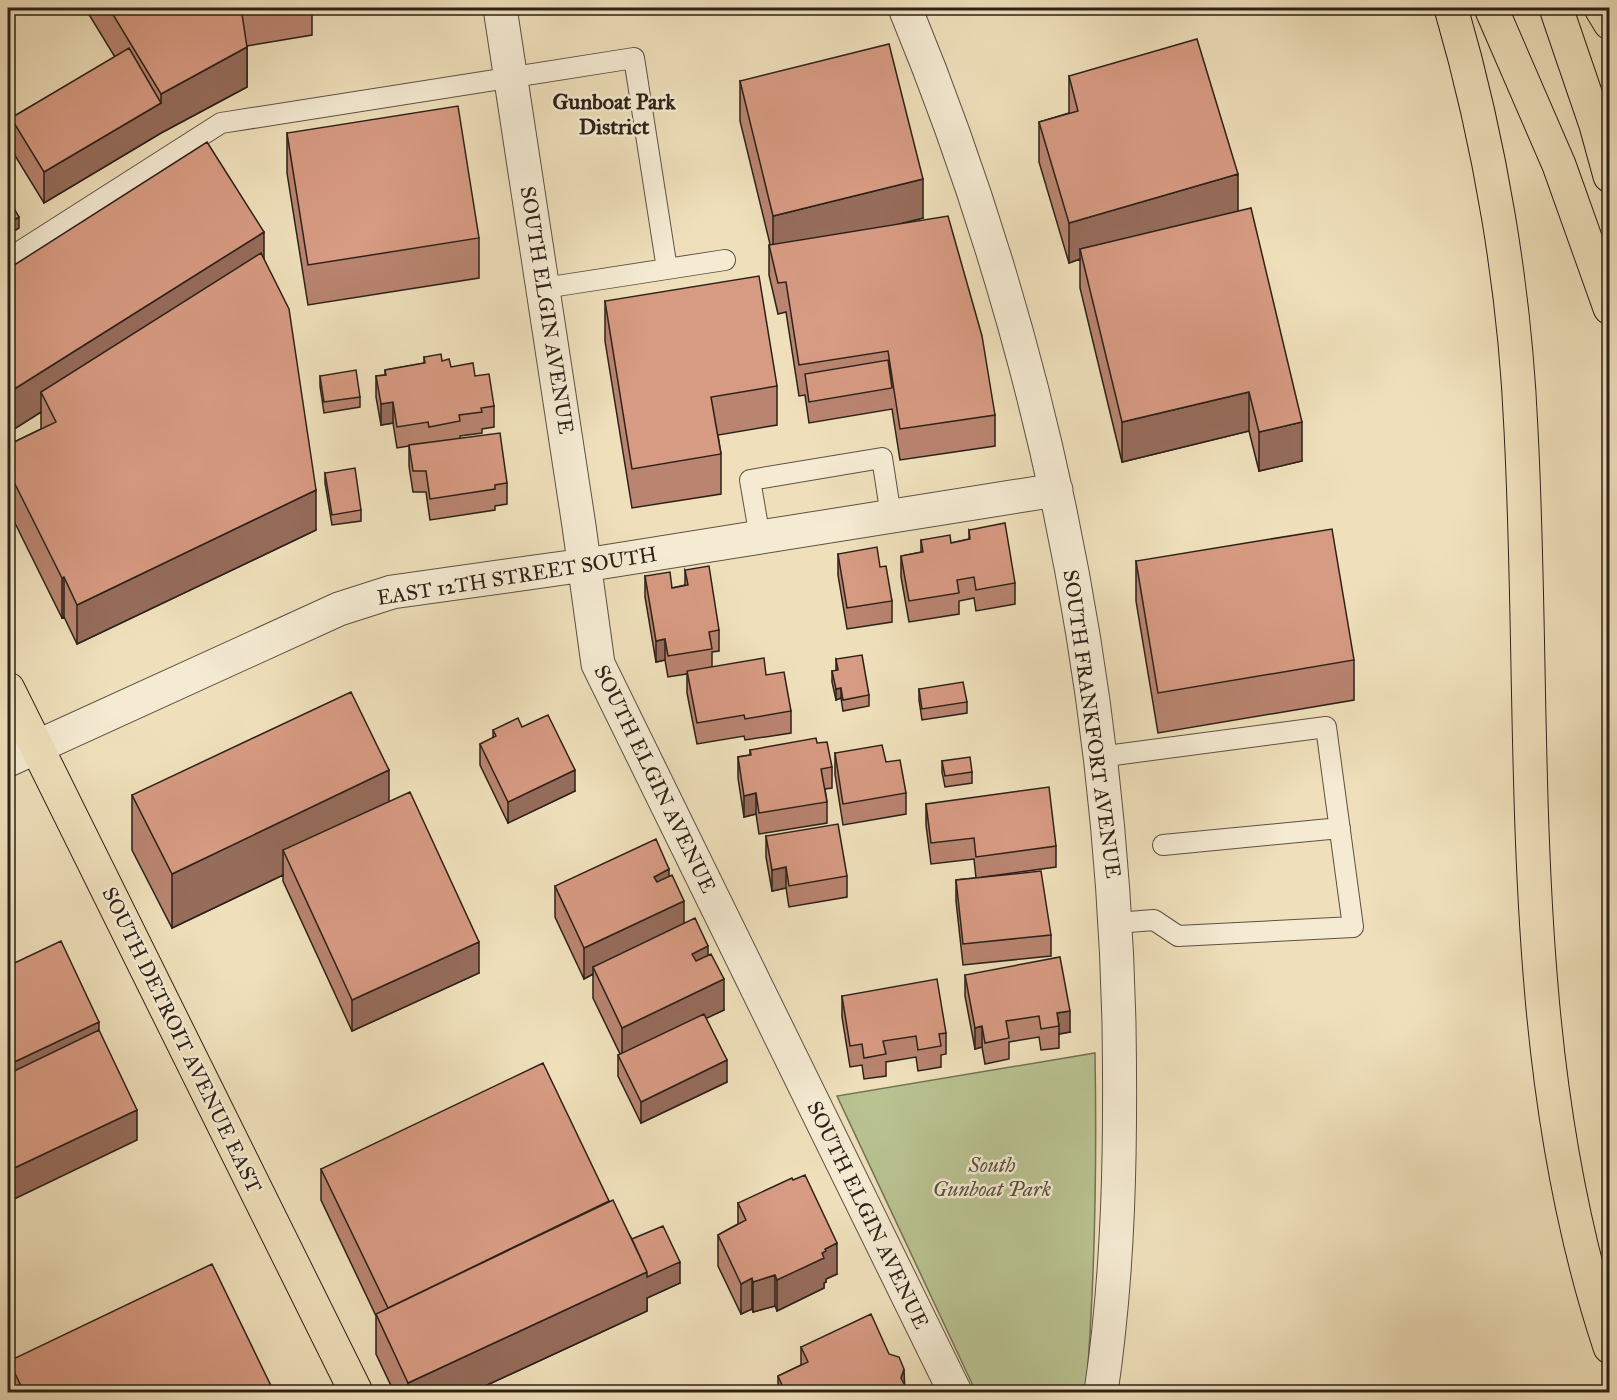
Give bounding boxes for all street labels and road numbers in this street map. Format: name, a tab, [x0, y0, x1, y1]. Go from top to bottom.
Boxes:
street label: SOUTH ELGIN AVENUE	[515, 184, 579, 436]
street label: EAST 12TH STREET SOUTH	[375, 541, 659, 611]
street label: SOUTH FRANKFORT AVENUE	[1057, 568, 1127, 880]
street label: SOUTH ELGIN AVENUE	[588, 661, 722, 897]
street label: SOUTH DETROIT AVENUE EAST	[96, 883, 268, 1197]
street label: SOUTH ELGIN AVENUE	[801, 1097, 935, 1333]

